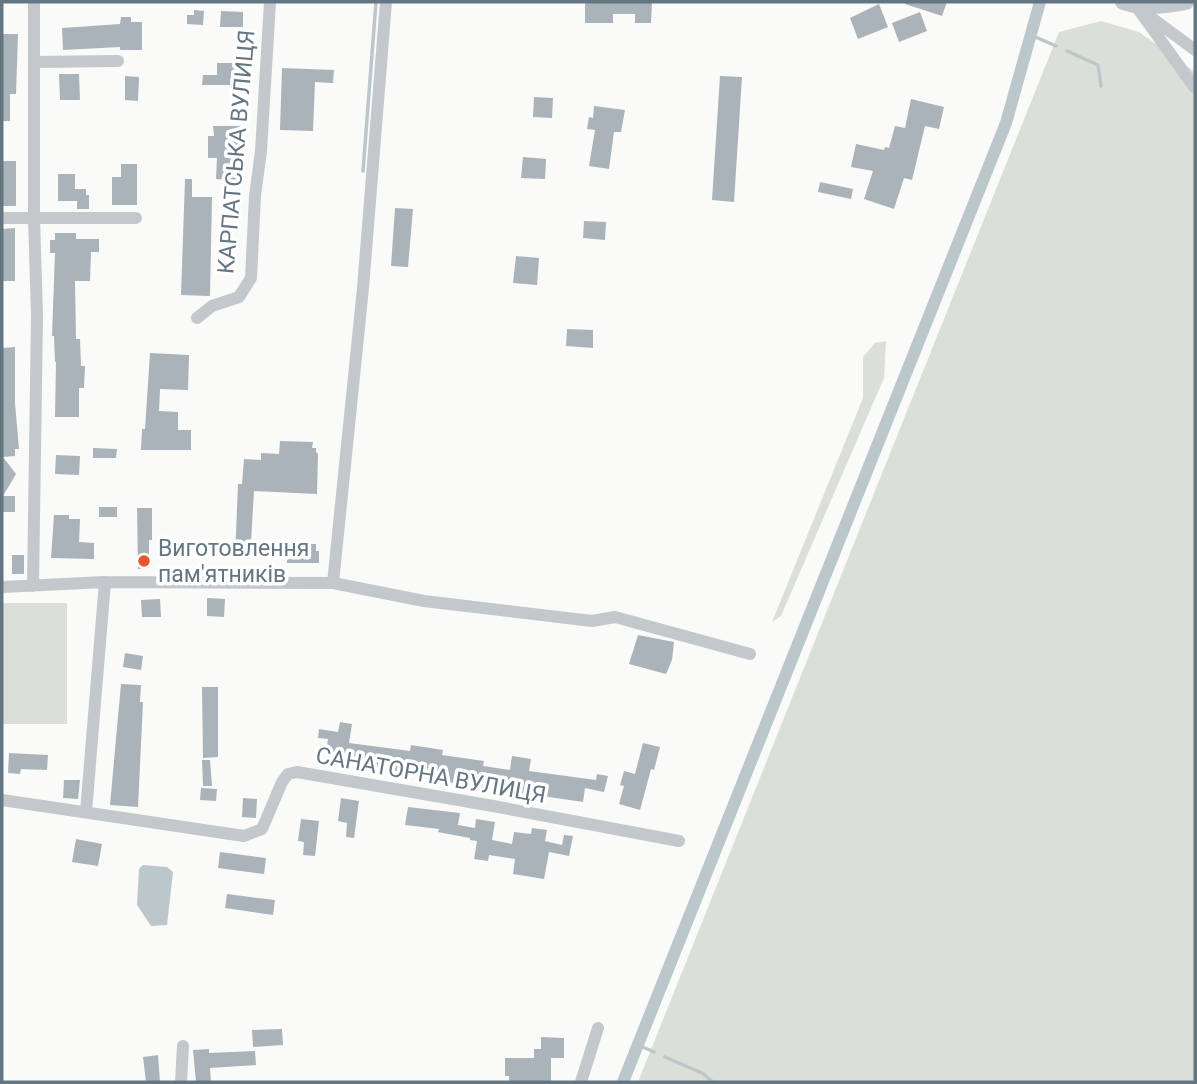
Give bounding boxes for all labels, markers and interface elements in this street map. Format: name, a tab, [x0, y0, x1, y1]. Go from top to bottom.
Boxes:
street label: КАРПАТСЬКА ВУЛИЦЯ	[212, 29, 261, 275]
place label: Виготовлення пам'ятників	[158, 535, 309, 588]
marker: Виготовлення пам'ятників	[136, 553, 152, 569]
street label: САНАТОРНА ВУЛИЦЯ	[314, 742, 548, 809]

